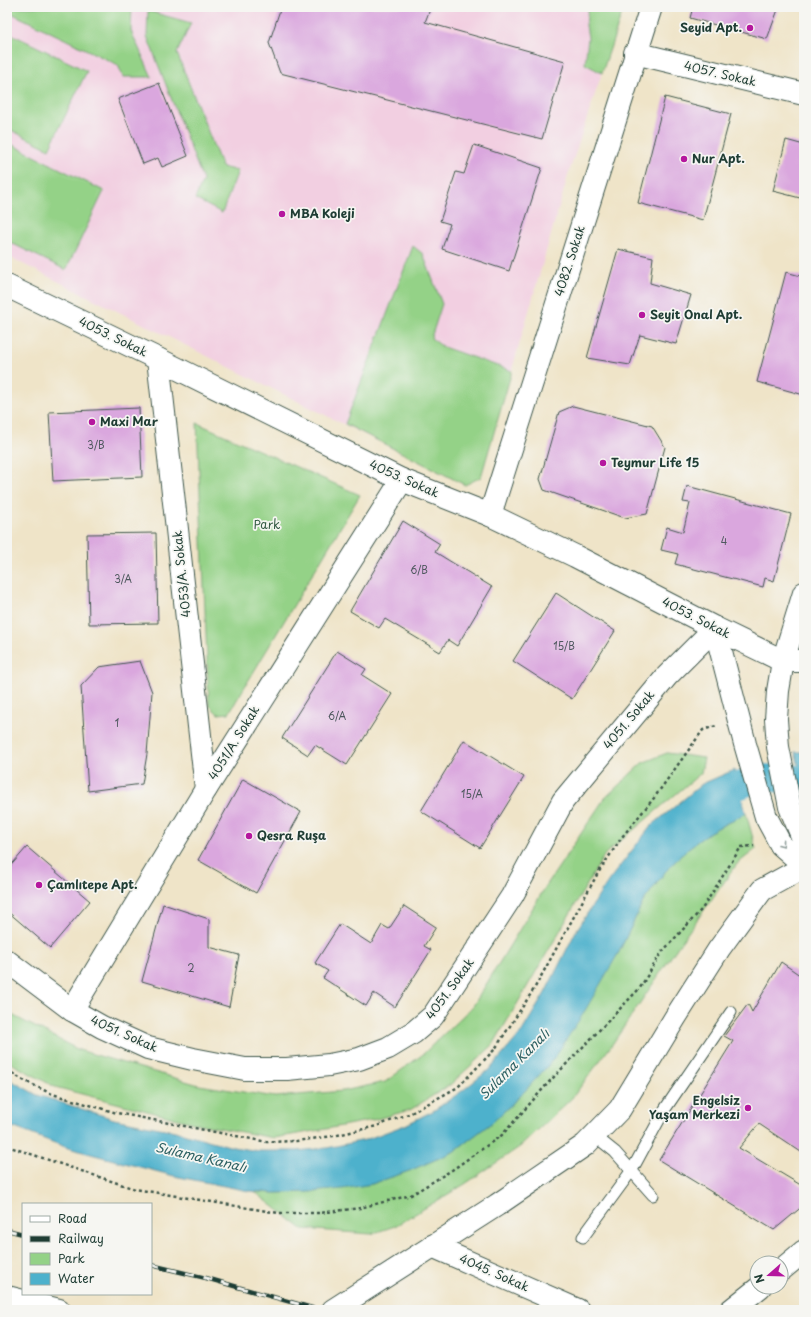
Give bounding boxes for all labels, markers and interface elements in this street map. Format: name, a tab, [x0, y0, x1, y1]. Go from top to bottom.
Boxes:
place label: Seyid Apt.	[680, 18, 742, 36]
marker: Seyid Apt.	[745, 23, 755, 33]
street label: 4057. Sokak	[682, 56, 758, 90]
place label: Nur Apt.	[692, 149, 745, 167]
marker: Nur Apt.	[679, 154, 689, 164]
place label: MBA Koleji	[290, 204, 355, 222]
marker: MBA Koleji	[277, 209, 287, 219]
street label: 4082. Sokak	[549, 223, 589, 299]
place label: Seyit Onal Apt.	[650, 305, 742, 323]
marker: Seyit Onal Apt.	[637, 310, 647, 320]
street label: 4053. Sokak	[76, 312, 151, 361]
place label: Maxi Mar	[100, 412, 159, 430]
marker: Maxi Mar	[87, 417, 97, 427]
house number: 3/B	[87, 437, 105, 452]
place label: Teymur Life 15	[611, 453, 700, 471]
street label: 4053. Sokak	[367, 455, 442, 502]
marker: Teymur Life 15	[598, 458, 608, 468]
park label: Park	[254, 515, 280, 533]
street label: 4053/A. Sokak	[167, 530, 195, 619]
house number: 4	[721, 533, 728, 548]
house number: 6/B	[410, 562, 428, 577]
house number: 3/A	[114, 571, 132, 586]
street label: 4053. Sokak	[659, 592, 734, 642]
house number: 15/B	[553, 638, 575, 653]
street label: 4051. Sokak	[598, 686, 658, 753]
street label: 4051/A. Sokak	[203, 702, 263, 783]
house number: 6/A	[328, 708, 346, 723]
house number: 1	[115, 715, 119, 730]
house number: 15/A	[461, 786, 483, 801]
place label: Qesra Ruşa	[257, 826, 326, 844]
marker: Qesra Ruşa	[244, 831, 254, 841]
one-way arrow	[777, 839, 784, 846]
place label: Çamlıtepe Apt.	[47, 875, 138, 893]
marker: Çamlıtepe Apt.	[34, 880, 44, 890]
street label: 4051. Sokak	[421, 954, 478, 1023]
house number: 2	[187, 960, 195, 975]
street label: 4051. Sokak	[88, 1010, 161, 1056]
water label: Sulama Kanalı	[474, 1023, 554, 1103]
place label: Engelsiz Yaşam Merkezi	[649, 1091, 740, 1123]
marker: Engelsiz Yaşam Merkezi	[743, 1103, 753, 1113]
water label: Sulama Kanalı	[154, 1137, 250, 1176]
legend	[22, 1203, 152, 1295]
text: Road	[58, 1209, 87, 1227]
text: Railway	[58, 1229, 104, 1247]
text: Park	[58, 1249, 85, 1267]
street label: 4045. Sokak	[457, 1249, 532, 1296]
north arrow	[749, 1255, 789, 1295]
text: Water	[58, 1269, 95, 1287]
text: N	[750, 1271, 769, 1286]

